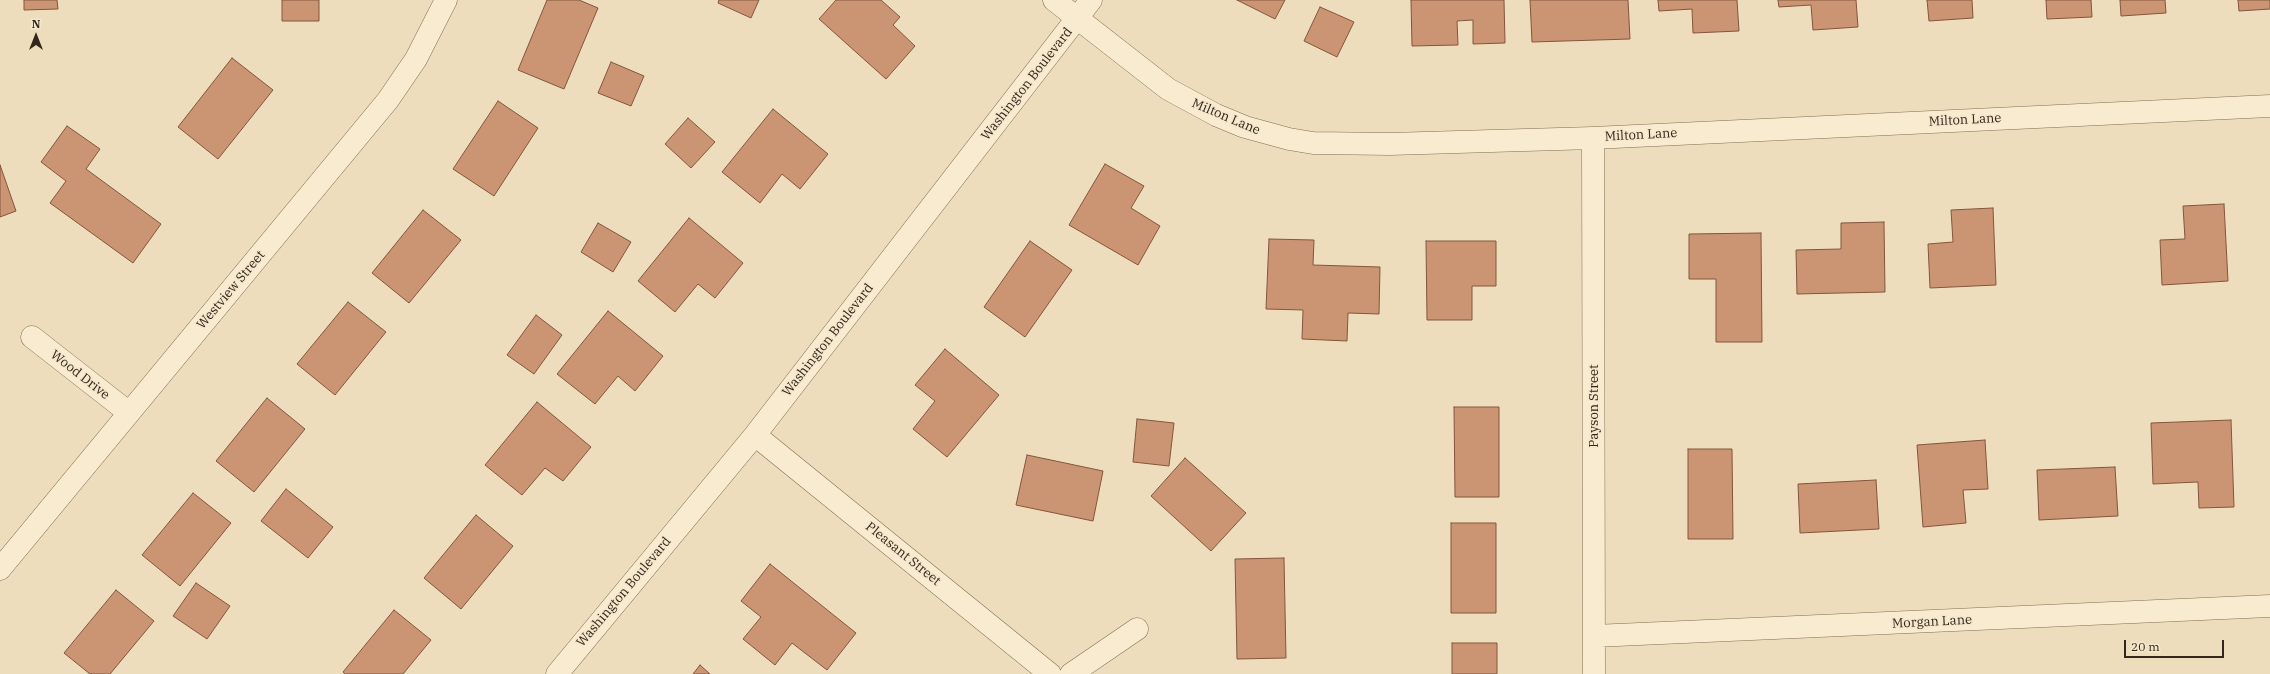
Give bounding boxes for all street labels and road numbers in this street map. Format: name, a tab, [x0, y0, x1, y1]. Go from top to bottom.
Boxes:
street label: Washington Boulevard	[978, 25, 1076, 143]
street label: Milton Lane	[1190, 96, 1262, 138]
street label: Milton Lane	[1928, 110, 2002, 130]
street label: Milton Lane	[1604, 125, 1678, 145]
street label: Westview Street	[194, 248, 268, 332]
street label: Washington Boulevard	[779, 281, 877, 399]
street label: Wood Drive	[47, 347, 113, 403]
street label: Payson Street	[1586, 364, 1602, 448]
street label: Pleasant Street	[862, 519, 944, 589]
street label: Washington Boulevard	[573, 534, 675, 650]
street label: Morgan Lane	[1892, 612, 1972, 632]

